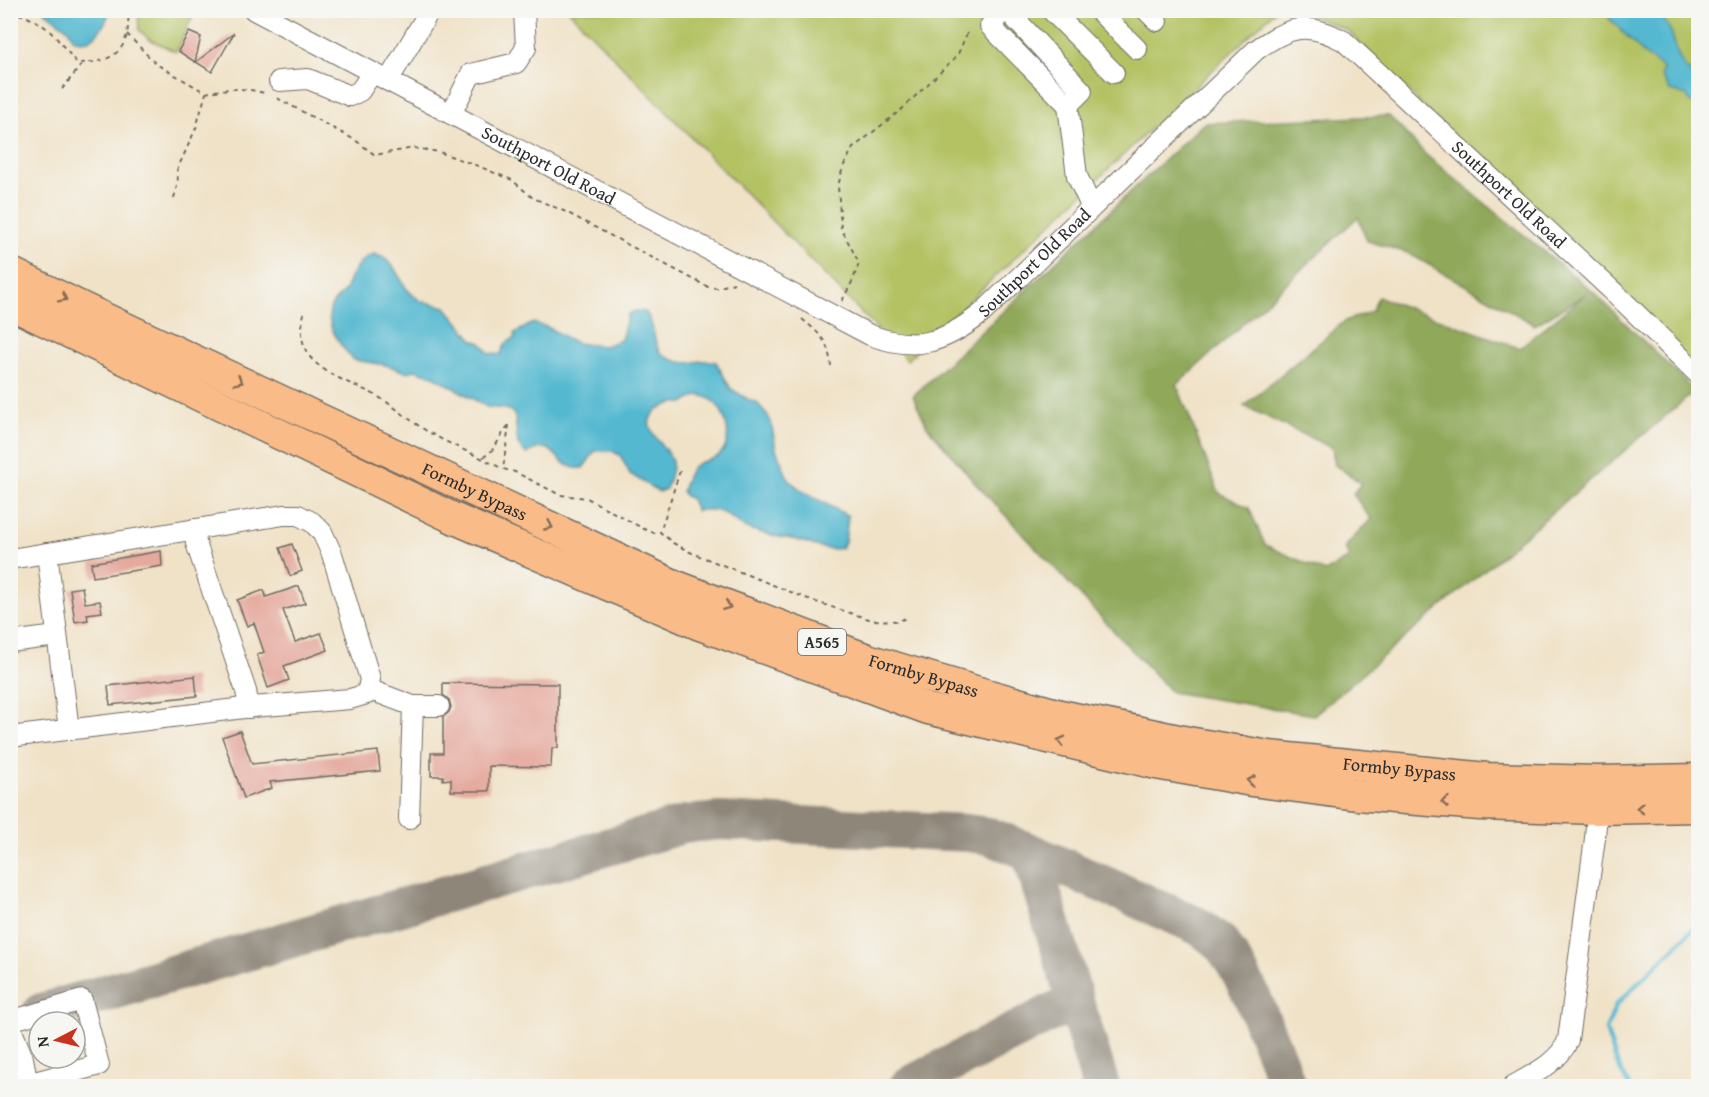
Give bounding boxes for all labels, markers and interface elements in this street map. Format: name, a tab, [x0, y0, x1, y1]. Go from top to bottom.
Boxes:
street label: Southport Old Road	[477, 118, 621, 212]
street label: Southport Old Road	[1446, 134, 1573, 255]
street label: Southport Old Road	[971, 201, 1097, 323]
one-way arrow	[56, 291, 67, 302]
one-way arrow	[233, 374, 244, 386]
street label: Formby Bypass	[418, 455, 532, 527]
one-way arrow	[542, 519, 553, 531]
one-way arrow	[721, 598, 732, 611]
road number: A565	[798, 629, 846, 655]
street label: Formby Bypass	[866, 646, 982, 704]
one-way arrow	[1056, 735, 1066, 748]
street label: Formby Bypass	[1342, 750, 1457, 788]
one-way arrow	[1247, 775, 1257, 788]
one-way arrow	[1441, 796, 1450, 809]
one-way arrow	[1636, 802, 1645, 815]
north arrow	[27, 1010, 87, 1070]
text: N	[30, 1035, 55, 1049]

